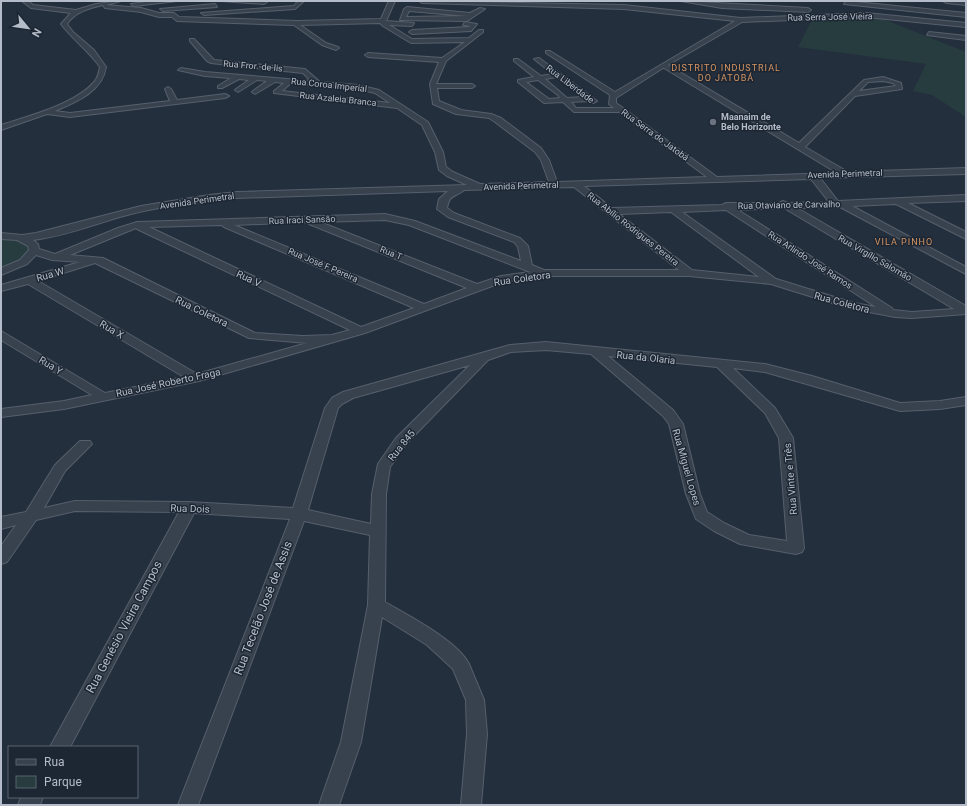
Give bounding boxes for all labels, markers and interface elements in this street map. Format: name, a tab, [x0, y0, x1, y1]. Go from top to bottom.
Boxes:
north arrow	[8, 8, 48, 48]
street label: Rua Serra José Vieira	[787, 11, 873, 23]
text: N	[29, 26, 44, 39]
street label: Rua Fror -de-lis	[223, 58, 284, 74]
street label: Rua Liberdade	[544, 63, 596, 105]
district label: DISTRITO INDUSTRIAL DO JATOBÁ	[671, 63, 781, 83]
street label: Rua Coroa Imperial	[291, 76, 367, 94]
street label: Rua Azaleia Branca	[299, 90, 377, 108]
street label: Rua Serra do Jatobá	[619, 107, 691, 163]
place label: Maanaim de Belo Horizonte	[721, 112, 781, 132]
marker: Maanaim de Belo Horizonte	[708, 117, 718, 127]
street label: Avenida Perimetral	[807, 168, 883, 180]
street label: Avenida Perimetral	[483, 180, 559, 192]
street label: Rua Abílio Rodrigues Pereira	[585, 190, 681, 268]
street label: Avenida Perimetral	[159, 191, 235, 211]
street label: Rua Otaviano de Carvalho	[738, 199, 840, 211]
street label: Rua Iraci Sansão	[268, 214, 336, 226]
street label: Rua Arlindo José Ramos	[766, 229, 854, 291]
street label: Rua Virgílio Salomão	[837, 233, 913, 283]
district label: VILA PINHO	[875, 237, 933, 247]
street label: Rua T	[379, 244, 404, 262]
street label: Rua José F Pereira	[287, 246, 359, 284]
street label: Rua W	[35, 265, 65, 284]
street label: Rua V	[235, 268, 263, 289]
street label: Rua Coletora	[493, 269, 551, 288]
street label: Rua Coletora	[813, 290, 871, 315]
street label: Rua Coletora	[174, 294, 230, 329]
street label: Rua X	[98, 318, 126, 341]
street label: Rua da Olaria	[616, 349, 676, 366]
street label: Rua Y	[37, 354, 65, 377]
street label: Rua José Roberto Fraga	[115, 366, 221, 399]
street label: Rua 845	[386, 427, 417, 463]
street label: Rua Miguel Lopes	[670, 428, 703, 507]
street label: Rua Vinte e Três	[782, 443, 799, 515]
street label: Rua Dois	[170, 502, 210, 515]
street label: Rua Tecelão José de Assis	[231, 539, 295, 677]
street label: Rua Genésio Vieira Campos	[83, 558, 165, 696]
legend	[8, 746, 138, 798]
text: Rua	[44, 755, 65, 769]
text: Parque	[44, 775, 82, 789]

